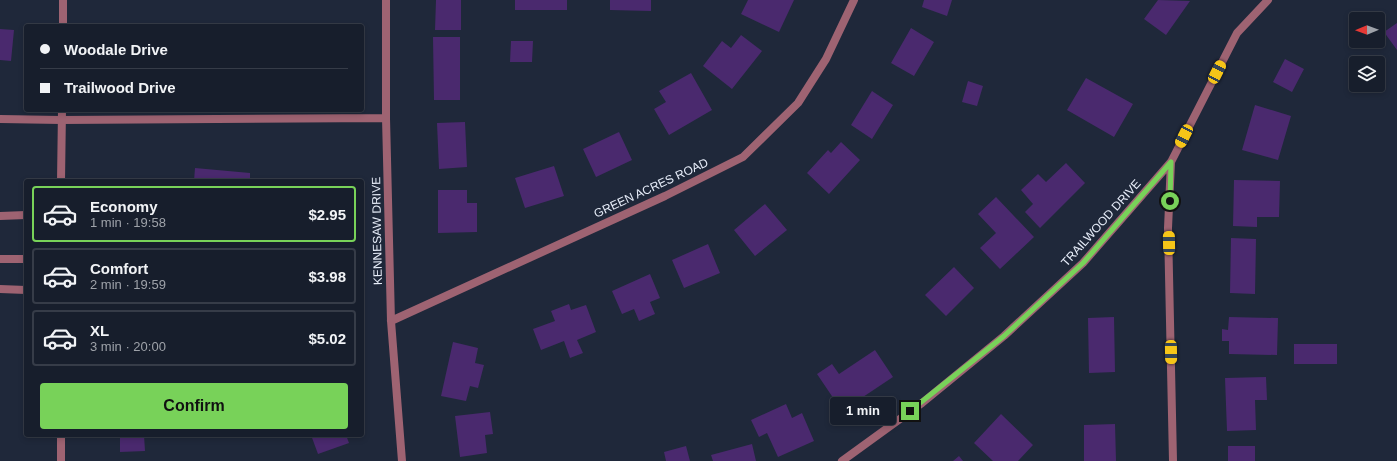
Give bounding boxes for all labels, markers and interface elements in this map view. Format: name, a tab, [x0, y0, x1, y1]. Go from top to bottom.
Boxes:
north arrow	[1349, 12, 1385, 48]
map controls	[1349, 12, 1385, 92]
text: Woodale Drive	[64, 41, 168, 58]
button: layers	[1349, 56, 1385, 92]
car	[1206, 59, 1228, 85]
text: Trailwood Drive	[64, 79, 176, 96]
car	[1173, 123, 1195, 149]
street label: GREEN ACRES ROAD	[592, 155, 711, 221]
street label: KENNESAW DRIVE	[369, 177, 385, 285]
street label: TRAILWOOD DRIVE	[1058, 177, 1144, 269]
route start	[1161, 192, 1179, 210]
icon: car	[42, 196, 78, 232]
text: Economy	[90, 198, 158, 215]
text: $2.95	[308, 206, 346, 223]
text: 1 min · 19:58	[90, 215, 166, 230]
car	[1163, 231, 1175, 255]
icon: car	[42, 258, 78, 294]
text: Comfort	[90, 260, 148, 277]
text: $3.98	[308, 268, 346, 285]
text: 2 min · 19:59	[90, 277, 166, 292]
icon: car	[42, 320, 78, 356]
text: XL	[90, 322, 109, 339]
text: $5.02	[308, 330, 346, 347]
text: 3 min · 20:00	[90, 339, 166, 354]
car	[1165, 340, 1177, 364]
button: Confirm	[40, 383, 348, 429]
callout: 1 min	[830, 397, 896, 425]
route end	[901, 402, 919, 420]
text: 1 min	[846, 403, 880, 418]

